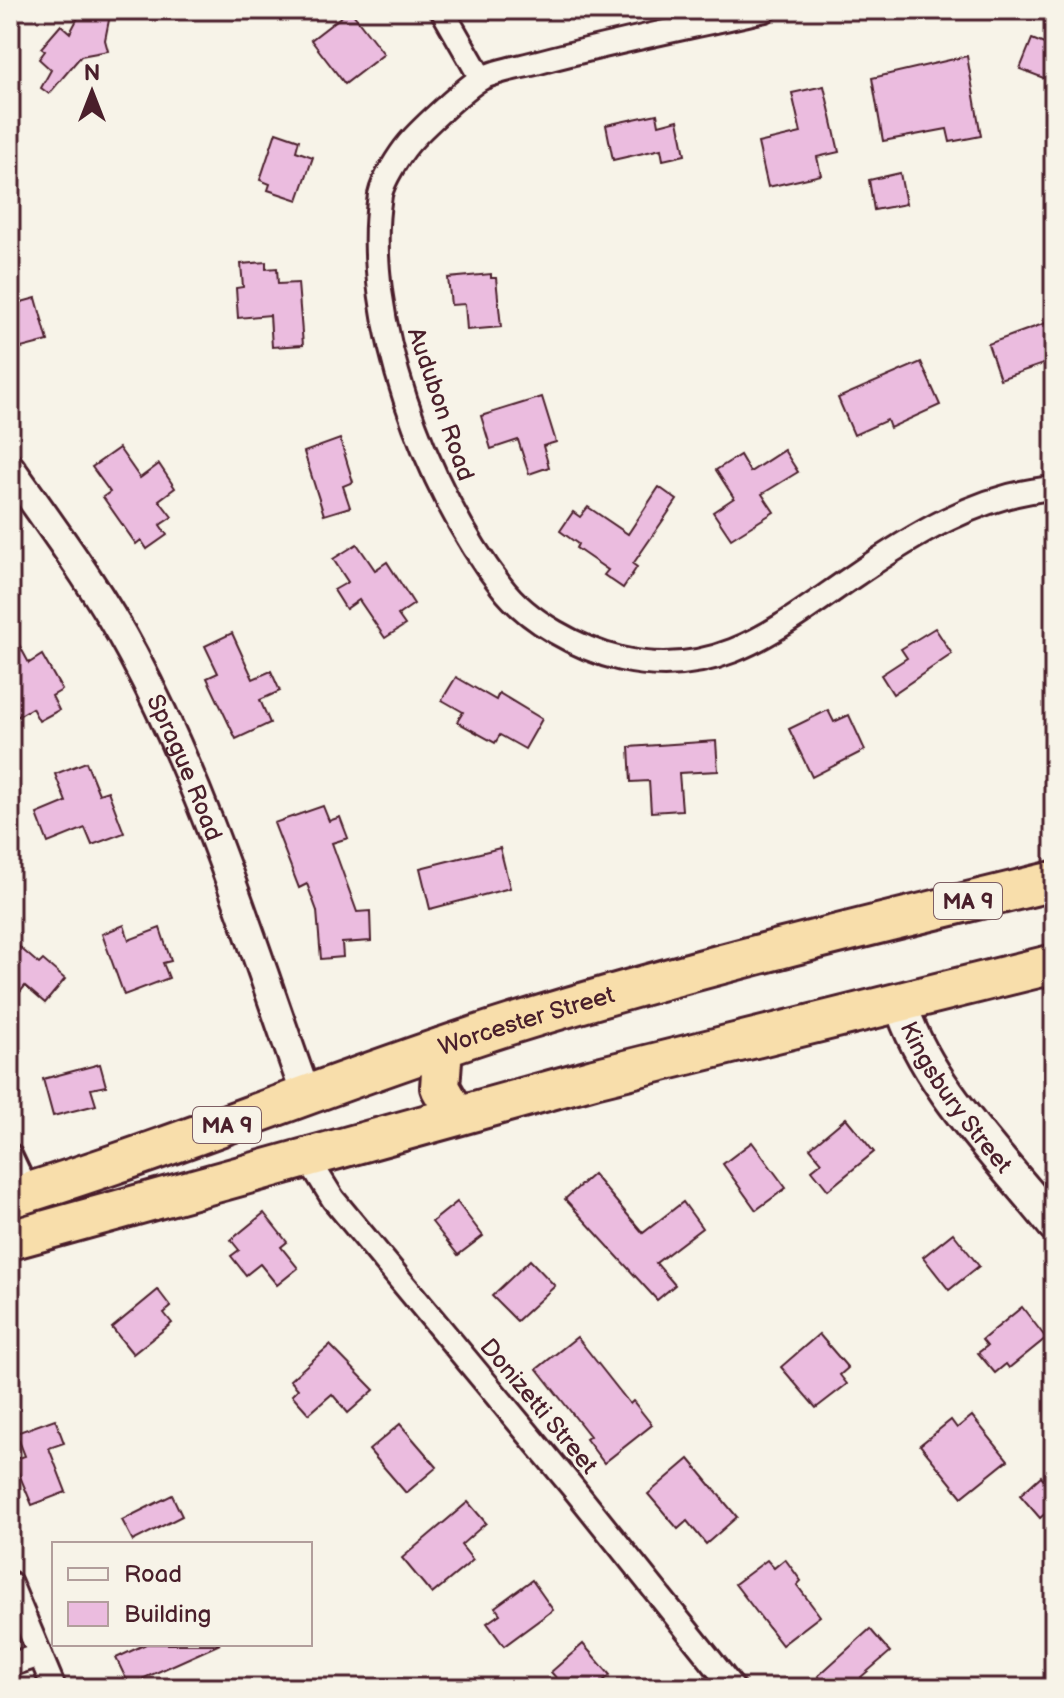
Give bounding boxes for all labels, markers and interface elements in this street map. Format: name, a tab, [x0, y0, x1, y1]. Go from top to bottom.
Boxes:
north arrow	[52, 52, 132, 132]
text: N	[84, 60, 100, 87]
street label: Audubon Road	[401, 324, 480, 485]
street label: Sprague Road	[140, 690, 228, 845]
road number: MA 9	[934, 883, 1002, 919]
street label: Worcester Street	[435, 980, 618, 1062]
street label: Kingsbury Street	[893, 1017, 1018, 1180]
road number: MA 9	[193, 1107, 261, 1143]
street label: Donizetti Street	[474, 1333, 604, 1480]
legend	[52, 1542, 312, 1646]
text: Road	[124, 1560, 182, 1589]
text: Building	[124, 1600, 211, 1629]

